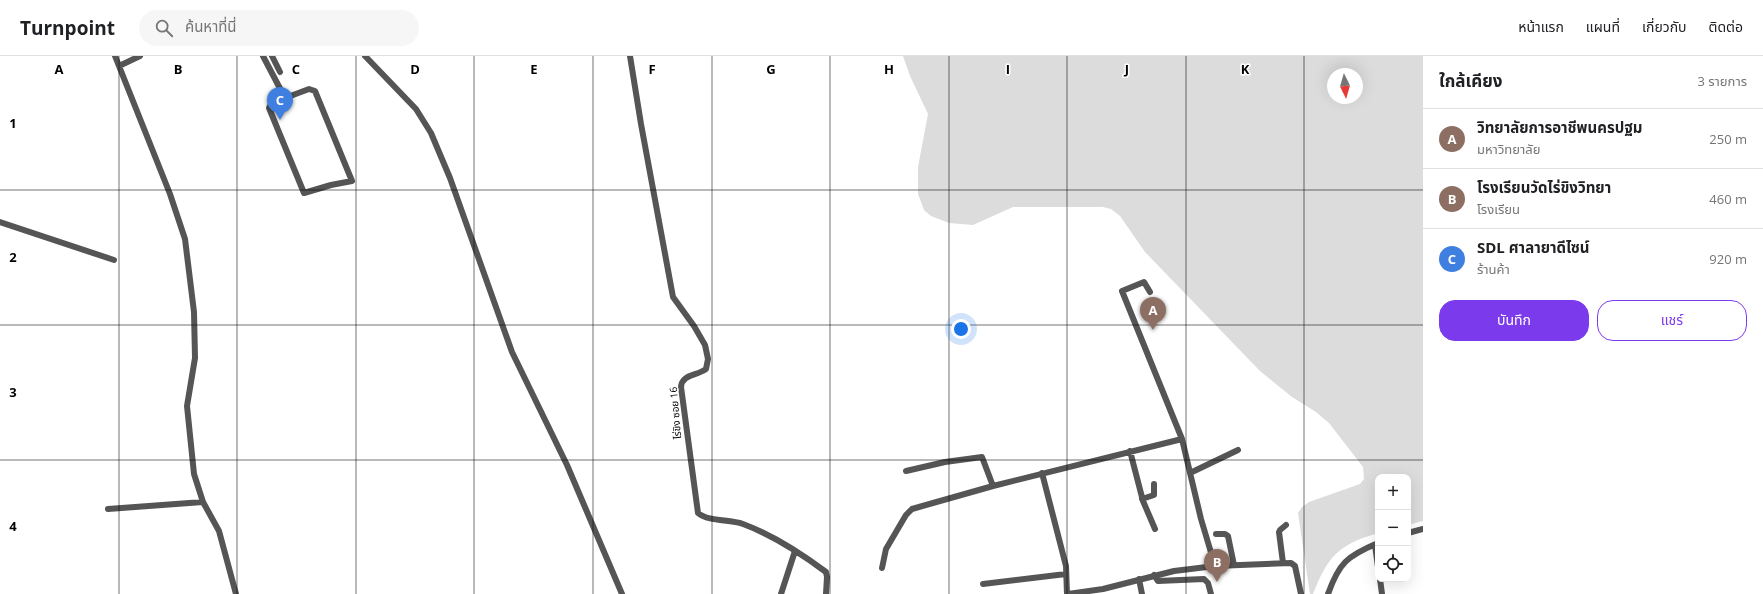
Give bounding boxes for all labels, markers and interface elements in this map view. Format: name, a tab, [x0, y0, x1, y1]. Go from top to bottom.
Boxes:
search box	[139, 10, 419, 46]
text: Turnpoint	[20, 15, 115, 41]
text: ค้นหาที่นี่	[185, 16, 237, 36]
icon: search	[153, 17, 175, 39]
text: หน้าแรก	[1518, 17, 1564, 36]
text: แผนที่	[1586, 17, 1620, 36]
text: เกี่ยวกับ	[1642, 17, 1687, 36]
text: ติดต่อ	[1709, 17, 1743, 36]
text: A	[55, 60, 64, 78]
text: B	[174, 60, 183, 78]
text: C	[292, 60, 300, 78]
text: D	[410, 60, 420, 78]
text: E	[530, 60, 538, 78]
text: F	[648, 60, 656, 78]
text: G	[766, 60, 776, 78]
text: H	[884, 60, 894, 78]
text: I	[1006, 60, 1010, 78]
text: J	[1124, 60, 1129, 78]
text: K	[1241, 60, 1250, 78]
north arrow	[1327, 68, 1363, 104]
text: ใกล้เคียง	[1439, 69, 1502, 92]
text: 3 รายการ	[1697, 72, 1747, 90]
pin: C	[267, 87, 293, 120]
text: 1	[9, 114, 17, 132]
text: วิทยาลัยการอาชีพนครปฐม	[1477, 117, 1642, 137]
text: A	[1448, 130, 1456, 148]
text: 250 m	[1709, 130, 1747, 148]
text: มหาวิทยาลัย	[1477, 140, 1540, 158]
text: โรงเรียนวัดไร่ขิงวิทยา	[1477, 177, 1611, 197]
text: B	[1448, 190, 1456, 208]
text: 460 m	[1709, 190, 1747, 208]
text: โรงเรียน	[1477, 200, 1520, 218]
text: SDL ศาลายาดีไซน์	[1477, 237, 1589, 257]
text: 2	[9, 248, 17, 266]
text: C	[1448, 250, 1456, 268]
text: 920 m	[1709, 250, 1747, 268]
text: ร้านค้า	[1477, 260, 1510, 278]
pin: A	[1140, 297, 1166, 330]
button: บันทึก	[1439, 300, 1589, 341]
button: แชร์	[1597, 300, 1747, 341]
your location	[951, 319, 971, 339]
text: 3	[9, 383, 17, 401]
street label: ไร่ขิง ซอย 16	[666, 386, 684, 441]
map controls	[1375, 474, 1411, 582]
button: +	[1375, 474, 1411, 510]
button: −	[1375, 510, 1411, 546]
text: 4	[9, 517, 17, 535]
button: locate	[1375, 546, 1411, 582]
pin: B	[1204, 549, 1230, 582]

